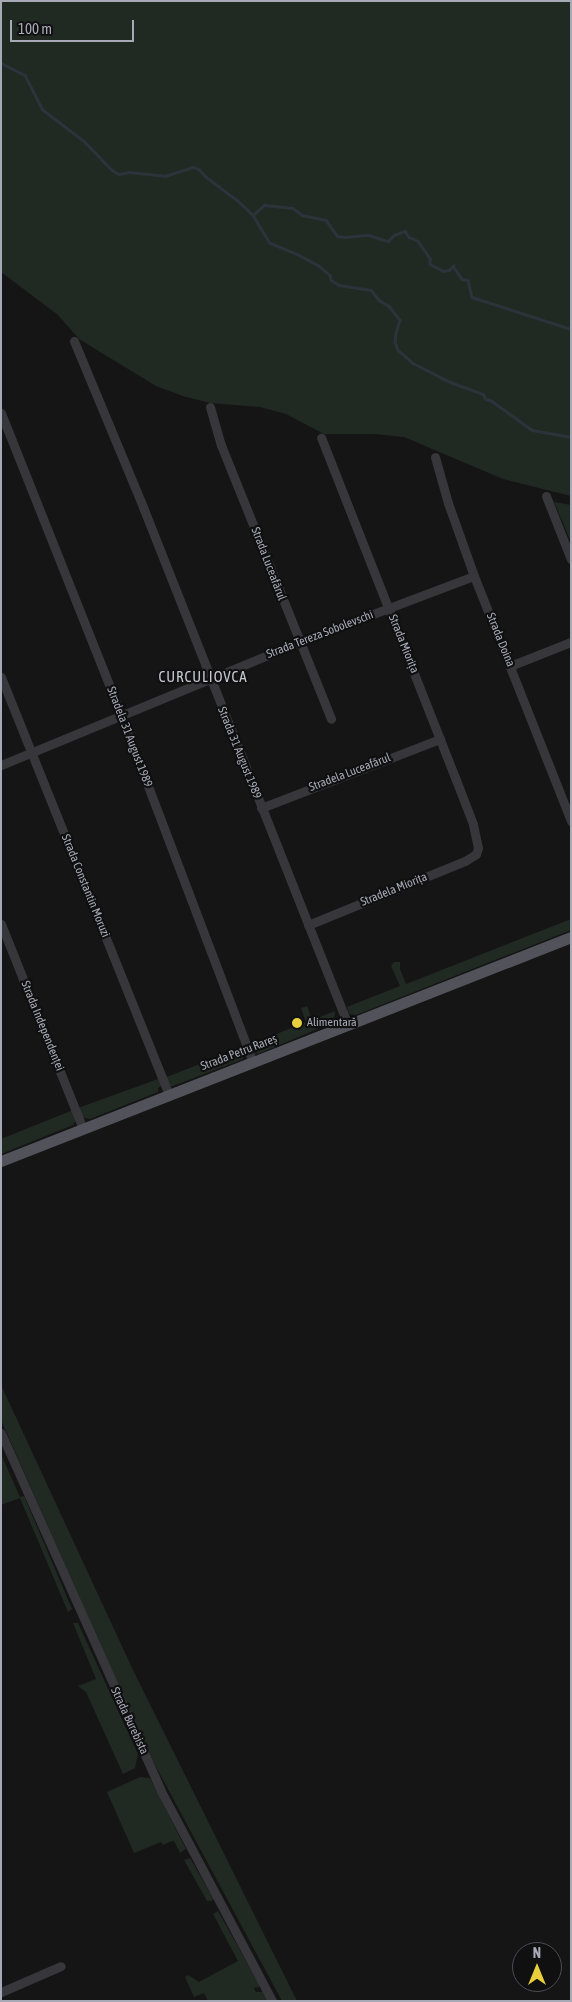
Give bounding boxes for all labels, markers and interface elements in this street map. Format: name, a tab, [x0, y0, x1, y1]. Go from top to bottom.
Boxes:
scale bar	[12, 10, 136, 42]
text: 100 m	[18, 20, 52, 37]
street label: Strada Luceafărul	[247, 525, 289, 603]
street label: Strada Tereza Sobolevschi	[264, 608, 376, 662]
street label: Strada Doina	[483, 611, 517, 669]
street label: Strada Miorița	[385, 613, 421, 675]
district label: CURCULIOVCA	[157, 668, 249, 686]
street label: Stradela 31 August 1989	[103, 685, 155, 789]
street label: Strada 31 August 1989	[214, 705, 264, 801]
street label: Stradela Luceafărul	[307, 751, 393, 795]
street label: Strada Constantin Moruzi	[58, 832, 112, 940]
street label: Stradela Miorița	[359, 870, 429, 910]
street label: Strada Independenței	[17, 979, 67, 1073]
place label: Alimentară	[307, 1016, 357, 1030]
marker: Alimentară	[291, 1017, 303, 1029]
street label: Strada Petru Rareș	[199, 1032, 279, 1074]
street label: Strada Burebista	[107, 1685, 151, 1757]
north arrow	[512, 1942, 562, 1992]
text: N	[533, 1945, 541, 1961]

